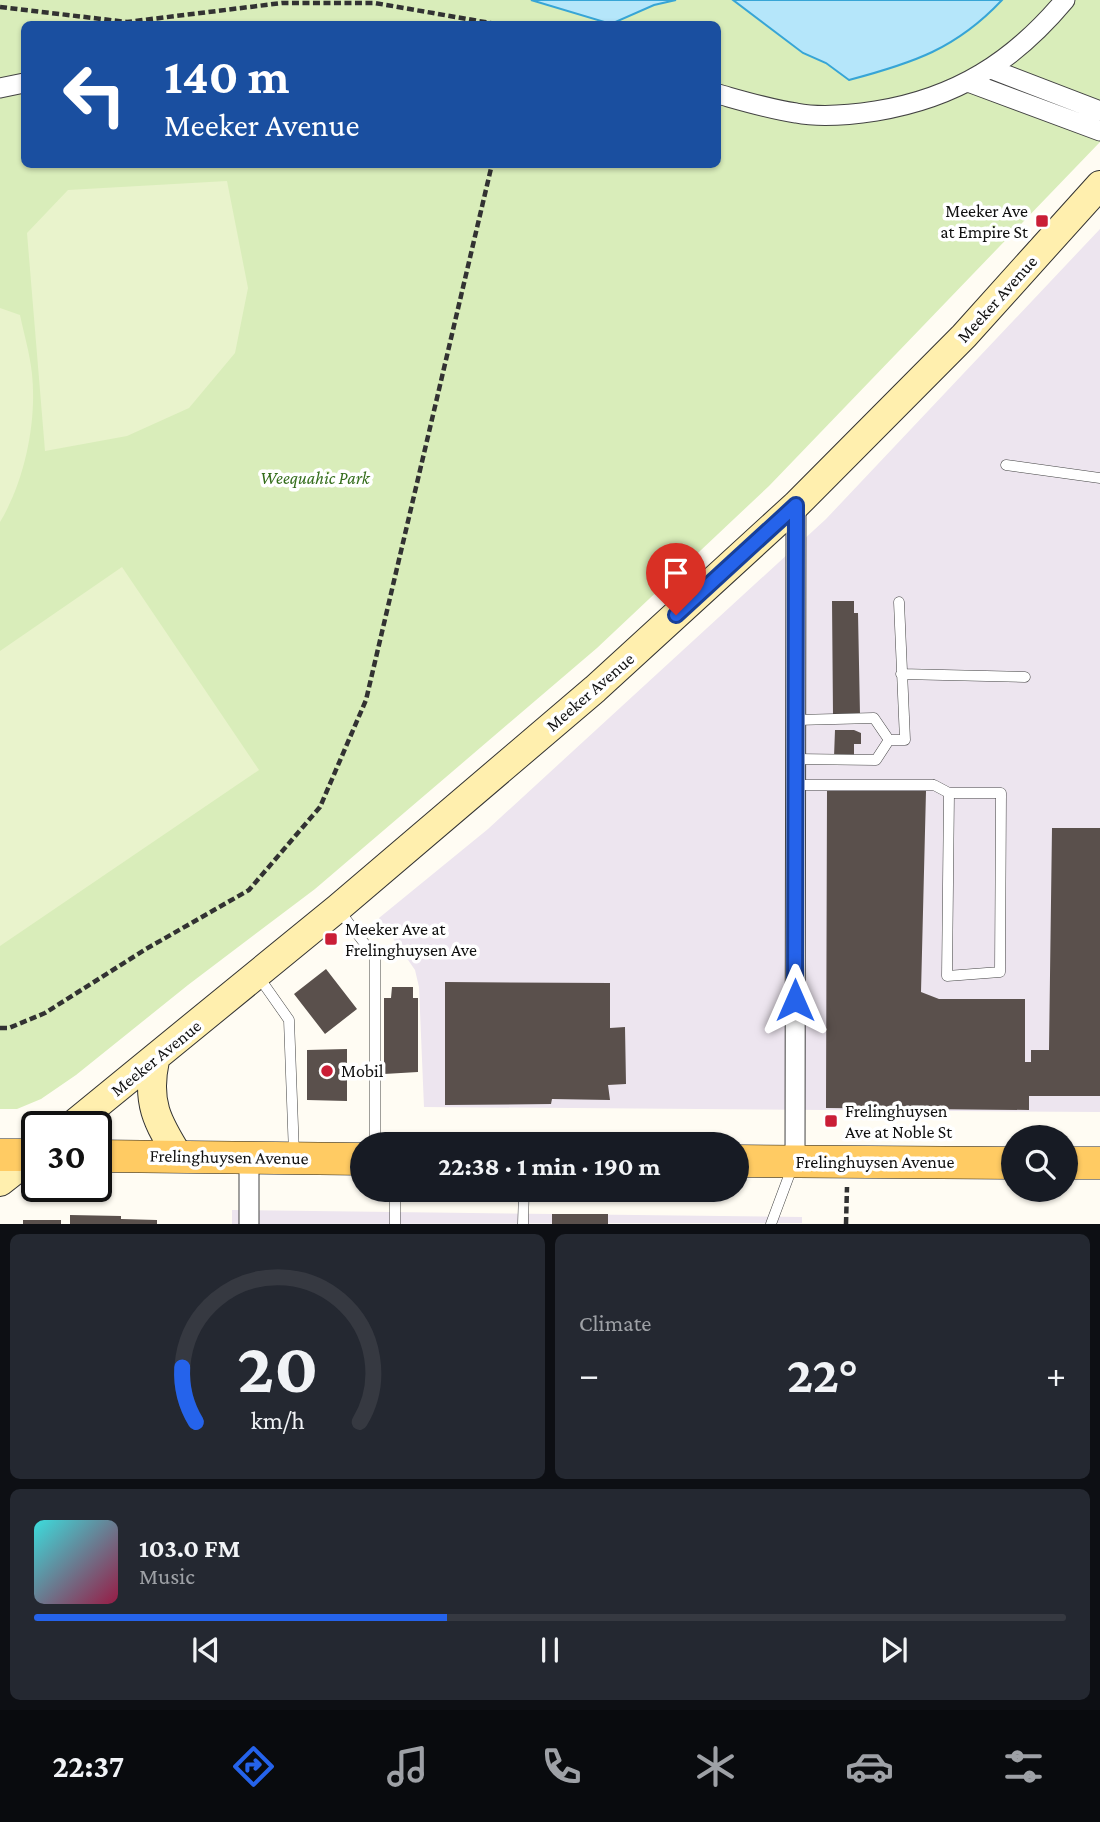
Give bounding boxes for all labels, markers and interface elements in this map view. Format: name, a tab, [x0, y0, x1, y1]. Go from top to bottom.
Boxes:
icon: left	[49, 49, 140, 140]
text: 140 m	[164, 49, 289, 104]
text: Meeker Avenue	[164, 107, 359, 143]
place label: Meeker Ave at Empire St	[940, 201, 1029, 242]
marker: Meeker Ave at Empire St	[1034, 213, 1050, 229]
street label: Meeker Avenue	[953, 251, 1041, 347]
park label: Weequahic Park	[260, 468, 371, 488]
pin	[646, 543, 706, 615]
icon: arrive	[657, 554, 695, 592]
street label: Meeker Avenue	[542, 648, 638, 736]
place label: Meeker Ave at Frelinghuysen Ave	[345, 919, 477, 960]
marker: Meeker Ave at Frelinghuysen Ave	[323, 931, 339, 947]
position arrow	[758, 963, 832, 1037]
street label: Meeker Avenue	[107, 1016, 205, 1100]
place label: Mobil	[341, 1061, 384, 1081]
marker: Mobil	[319, 1063, 335, 1079]
place label: Frelinghuysen Ave at Noble St	[845, 1101, 953, 1142]
speed limit sign: 30	[21, 1111, 112, 1202]
marker: Frelinghuysen Ave at Noble St	[823, 1113, 839, 1129]
map controls	[1001, 1125, 1078, 1202]
button: search	[1001, 1125, 1078, 1202]
street label: Frelinghuysen Avenue	[149, 1146, 309, 1168]
text: 22:38 · 1 min · 190 m	[438, 1152, 661, 1181]
street label: Frelinghuysen Avenue	[796, 1152, 955, 1172]
text: Climate	[579, 1310, 651, 1336]
text: 20	[237, 1328, 318, 1409]
text: 22°	[787, 1345, 858, 1403]
text: −	[579, 1353, 599, 1395]
text: +	[1046, 1353, 1066, 1395]
text: km/h	[251, 1407, 304, 1434]
text: 103.0 FM	[139, 1534, 240, 1563]
text: Music	[139, 1563, 195, 1589]
icon: previous	[187, 1631, 225, 1669]
icon: pause	[531, 1631, 569, 1669]
icon: next	[875, 1631, 913, 1669]
icon: directions	[229, 1742, 278, 1791]
icon: music	[383, 1742, 432, 1791]
icon: phone	[537, 1742, 586, 1791]
icon: climate	[691, 1742, 740, 1791]
icon: car	[845, 1742, 894, 1791]
icon: filters	[999, 1742, 1048, 1791]
text: 22:37	[52, 1748, 124, 1784]

